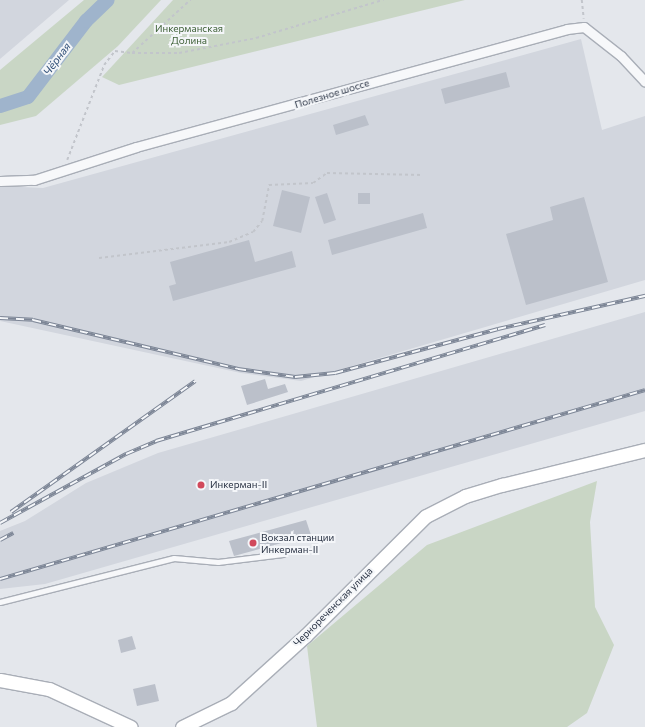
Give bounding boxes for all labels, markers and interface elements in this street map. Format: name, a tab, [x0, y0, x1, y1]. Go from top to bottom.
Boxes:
park label: Инкерманская Долина	[155, 22, 223, 46]
water label: Чёрная	[40, 40, 74, 78]
street label: Полезное шоссе	[293, 77, 371, 111]
marker: Инкерман-II	[195, 479, 207, 491]
place label: Инкерман-II	[210, 479, 267, 491]
place label: Вокзал станции Инкерман-II	[261, 531, 334, 554]
marker: Вокзал станции Инкерман-II	[248, 538, 258, 548]
street label: Чернореченская улица	[291, 565, 375, 649]

